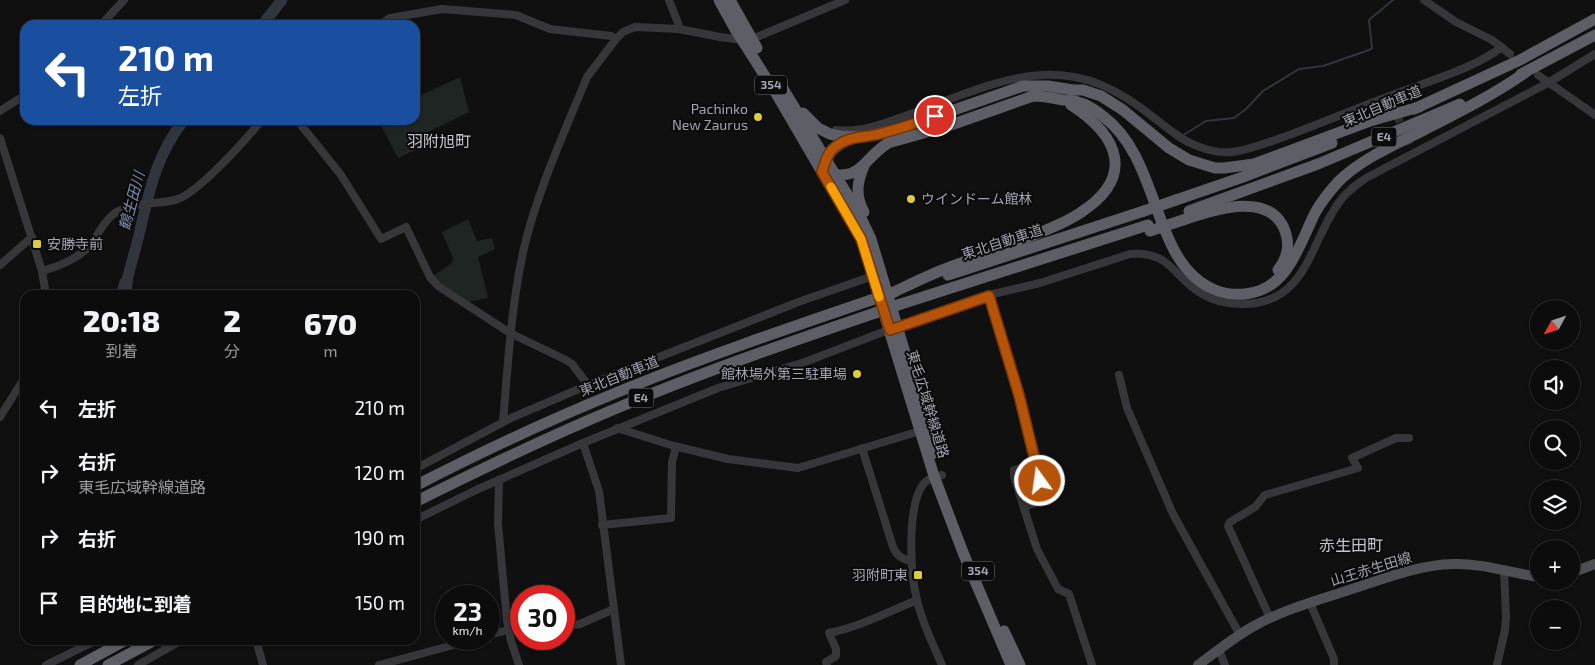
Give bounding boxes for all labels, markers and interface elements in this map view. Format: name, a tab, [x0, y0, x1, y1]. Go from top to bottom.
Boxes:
text: 210 m	[118, 36, 214, 78]
icon: left	[35, 40, 100, 105]
road number: 354	[755, 76, 787, 94]
street label: 東北自動車道	[1340, 81, 1424, 130]
text: 左折	[118, 82, 162, 108]
pin	[914, 95, 956, 137]
place label: Pachinko New Zaurus	[672, 100, 748, 133]
icon: arrive	[921, 102, 949, 130]
marker: Pachinko New Zaurus	[752, 111, 764, 123]
road number: E4	[1372, 128, 1396, 146]
district label: 羽附旭町	[407, 131, 471, 150]
water label: 鶴生田川	[115, 168, 148, 232]
place label: ウインドーム館林	[921, 190, 1033, 207]
marker: ウインドーム館林	[905, 193, 917, 205]
street label: 東北自動車道	[959, 220, 1044, 263]
place label: 安勝寺前	[47, 235, 103, 252]
marker: 安勝寺前	[31, 238, 43, 250]
north arrow	[1530, 300, 1580, 350]
map controls	[1530, 300, 1580, 650]
text: 20:18	[83, 302, 160, 338]
text: 2	[223, 302, 241, 338]
text: 670	[304, 305, 357, 341]
text: 到着	[106, 341, 138, 360]
text: 分	[224, 341, 240, 360]
text: m	[323, 341, 337, 360]
street label: 東毛広域幹線道路	[904, 348, 953, 460]
street label: 東北自動車道	[577, 352, 661, 399]
button: sound	[1530, 360, 1580, 410]
place label: 館林場外第三駐車場	[721, 365, 847, 382]
marker: 館林場外第三駐車場	[851, 368, 863, 380]
road number: E4	[628, 388, 654, 408]
icon: left	[35, 394, 63, 422]
text: 210 m	[354, 396, 405, 419]
text: 左折	[78, 397, 116, 420]
button: search	[1530, 420, 1580, 470]
text: 右折	[78, 450, 116, 473]
position arrow	[1013, 454, 1065, 506]
icon: right	[35, 459, 63, 487]
text: 120 m	[354, 461, 405, 484]
text: 東毛広域幹線道路	[78, 477, 206, 496]
button: layers	[1530, 480, 1580, 530]
icon: right	[35, 524, 63, 552]
text: 190 m	[354, 526, 405, 549]
text: 右折	[78, 527, 116, 550]
district label: 赤生田町	[1319, 535, 1383, 554]
button: +	[1530, 540, 1580, 590]
street label: 山王赤生田線	[1328, 548, 1414, 589]
road number: 354	[962, 562, 994, 580]
place label: 羽附町東	[852, 566, 908, 583]
marker: 羽附町東	[912, 569, 924, 581]
speed limit sign: 30	[510, 585, 575, 650]
icon: arrive	[35, 589, 63, 617]
text: 150 m	[355, 591, 405, 614]
text: 目的地に到着	[78, 592, 192, 615]
text: 23	[453, 596, 482, 626]
button: −	[1530, 600, 1580, 650]
text: km/h	[453, 623, 482, 637]

